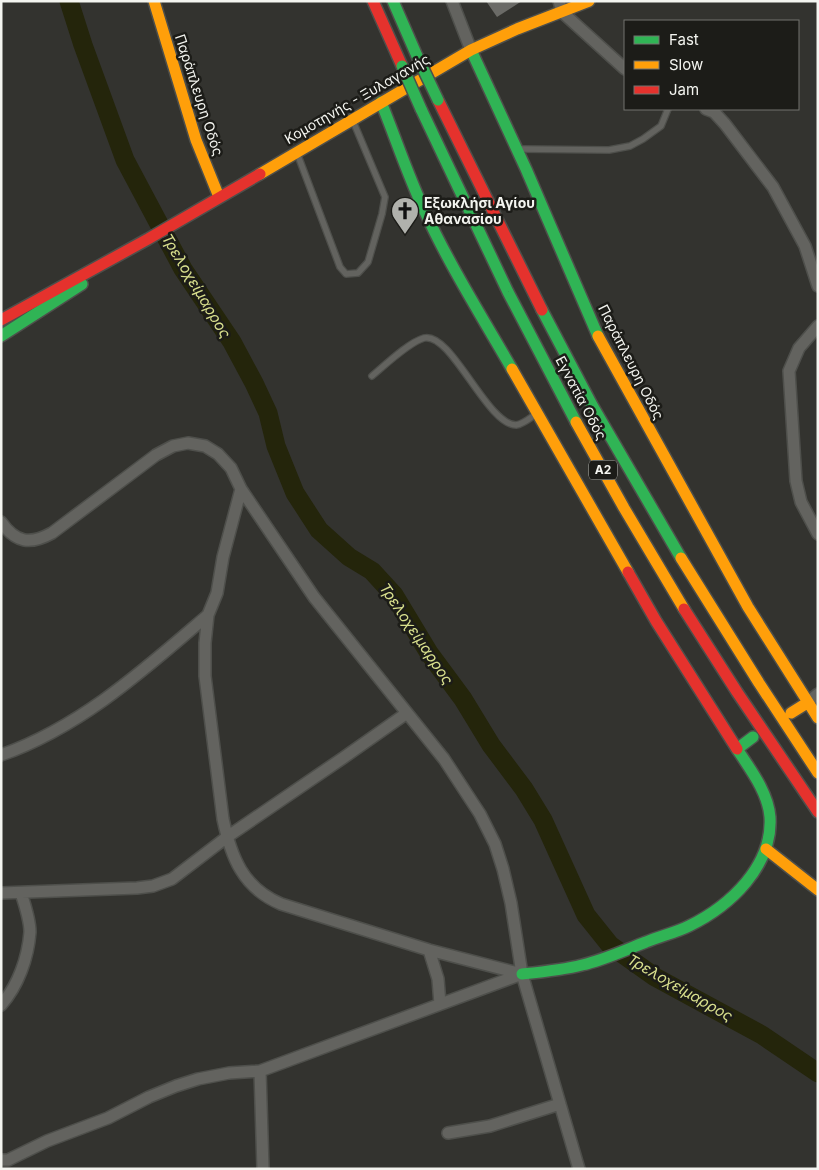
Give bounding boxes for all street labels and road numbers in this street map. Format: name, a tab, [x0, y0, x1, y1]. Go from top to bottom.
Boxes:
street label: Παράπλευρη Οδός	[172, 32, 227, 158]
street label: Κομοτηνής - Ξυλαγανής	[281, 50, 432, 147]
street label: Παράπλευρη Οδός	[595, 301, 668, 422]
street label: Εγνατία Οδός	[552, 353, 611, 443]
road number: Α2	[589, 460, 617, 480]

